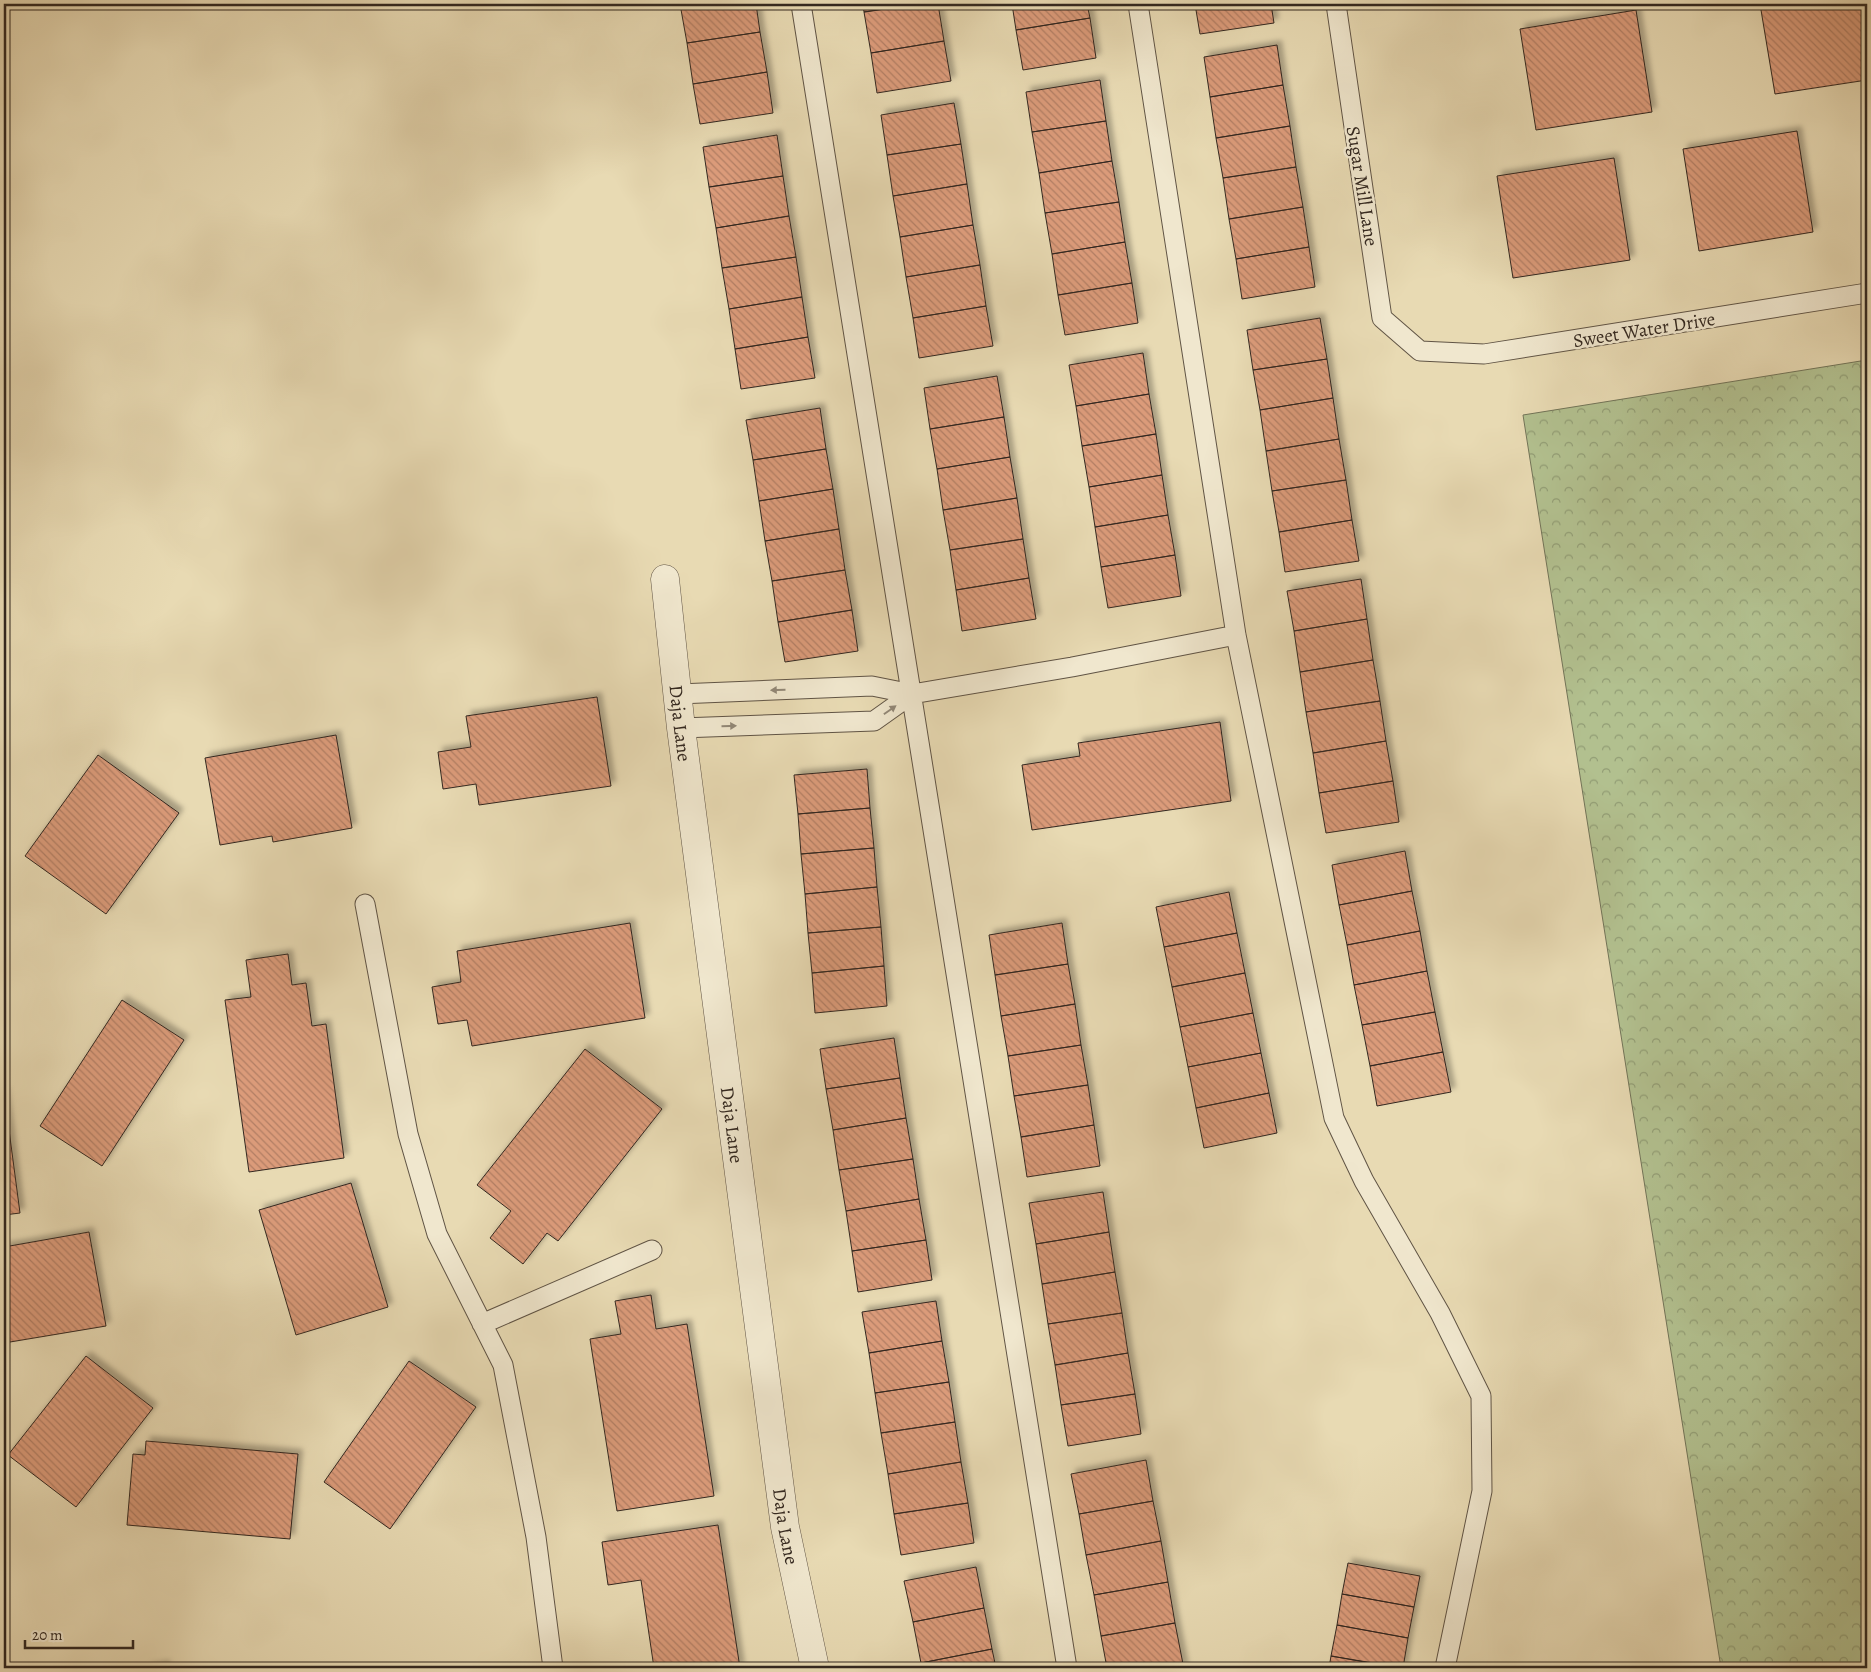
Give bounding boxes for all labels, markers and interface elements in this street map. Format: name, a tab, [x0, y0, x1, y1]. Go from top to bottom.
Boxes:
street label: Sugar Mill Lane	[1340, 124, 1384, 248]
street label: Sweet Water Drive	[1571, 306, 1717, 354]
street label: Daja Lane	[662, 684, 697, 763]
one-way arrow	[770, 686, 786, 694]
one-way arrow	[883, 705, 897, 715]
one-way arrow	[722, 721, 738, 729]
street label: Daja Lane	[714, 1085, 750, 1165]
street label: Daja Lane	[766, 1487, 805, 1567]
scale bar	[25, 1617, 132, 1649]
text: 20 m	[32, 1625, 63, 1645]

